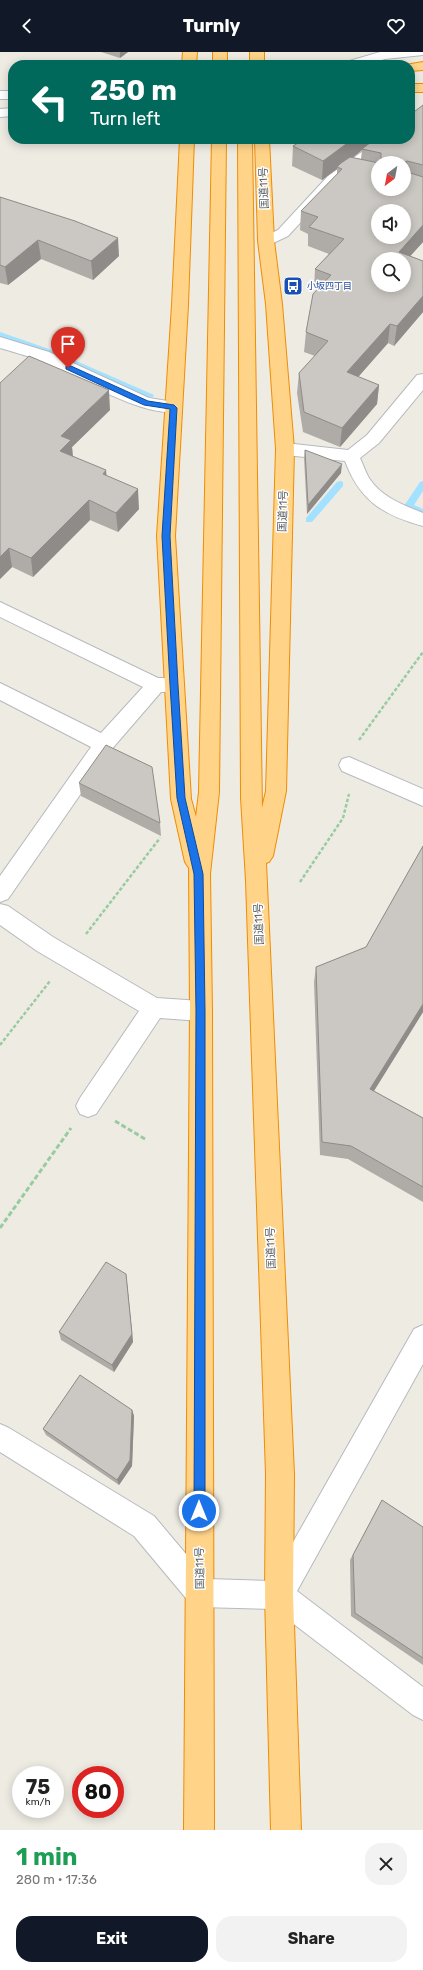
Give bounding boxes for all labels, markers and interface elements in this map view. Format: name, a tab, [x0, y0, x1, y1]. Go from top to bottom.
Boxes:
icon: back	[16, 15, 38, 37]
text: Turnly	[183, 15, 240, 37]
icon: heart	[385, 15, 407, 37]
text: 250 m	[90, 74, 177, 107]
icon: left	[24, 76, 76, 128]
text: Turn left	[90, 108, 160, 130]
north arrow	[371, 156, 411, 196]
map controls	[371, 156, 411, 292]
street label: 国道11号	[257, 167, 271, 209]
button: sound	[371, 204, 411, 244]
button: search	[371, 252, 411, 292]
bus stop icon: 小坂四丁目	[282, 275, 304, 297]
place label: 小坂四丁目	[307, 281, 352, 291]
pin	[51, 327, 85, 368]
icon: arrive	[57, 333, 79, 355]
street label: 国道11号	[276, 490, 290, 532]
street label: 国道11号	[252, 903, 266, 945]
street label: 国道11号	[264, 1227, 278, 1269]
position arrow	[178, 1490, 220, 1532]
street label: 国道11号	[193, 1547, 207, 1589]
speed limit sign: 80	[72, 1766, 124, 1818]
text: 75	[26, 1775, 50, 1799]
text: km/h	[26, 1796, 50, 1808]
text: 1 min	[16, 1843, 77, 1871]
button: close	[365, 1843, 407, 1885]
text: 280 m · 17:36	[16, 1872, 97, 1887]
button: Exit	[16, 1916, 208, 1962]
button: Share	[216, 1916, 407, 1962]

